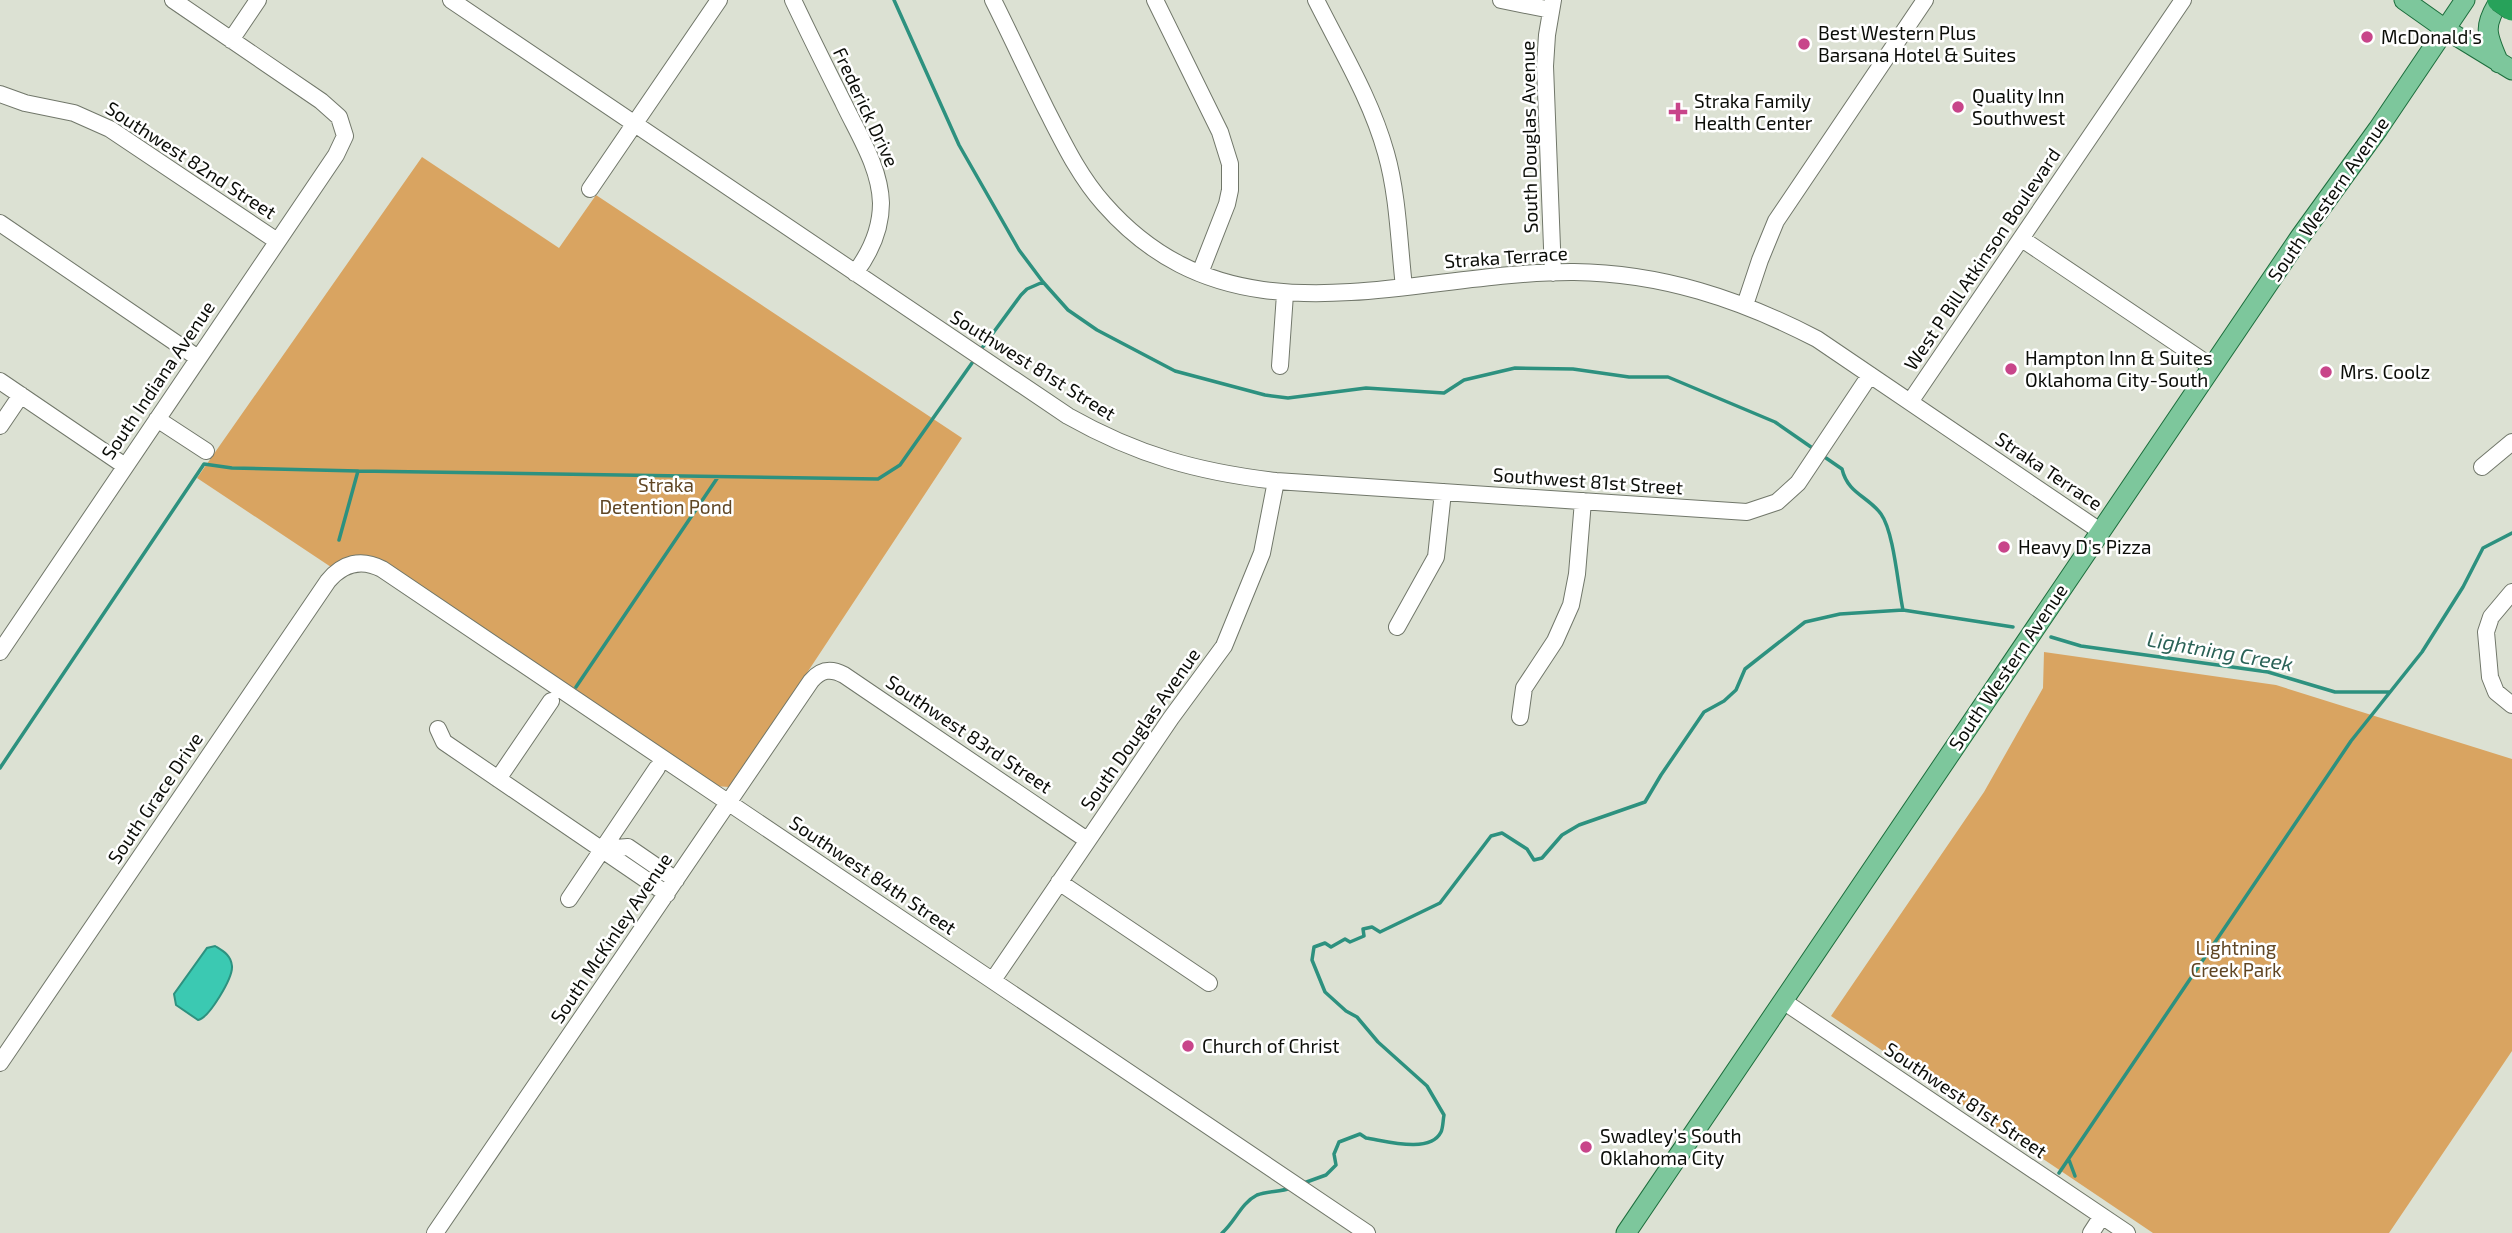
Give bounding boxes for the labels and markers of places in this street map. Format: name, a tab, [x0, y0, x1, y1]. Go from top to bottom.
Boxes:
place label: Best Western Plus Barsana Hotel & Suites	[1818, 21, 2016, 66]
place label: McDonald's	[2381, 25, 2482, 48]
marker: McDonald's	[2359, 29, 2375, 45]
marker: Best Western Plus Barsana Hotel & Suites	[1796, 36, 1812, 52]
place label: Quality Inn Southwest	[1972, 84, 2065, 129]
place label: Straka Family Health Center	[1694, 89, 1813, 134]
marker: Quality Inn Southwest	[1950, 99, 1966, 115]
marker: Straka Family Health Center	[1668, 102, 1688, 122]
place label: Hampton Inn & Suites Oklahoma City-South	[2025, 346, 2213, 391]
place label: Mrs. Coolz	[2340, 360, 2430, 383]
marker: Hampton Inn & Suites Oklahoma City-South	[2003, 361, 2019, 377]
marker: Mrs. Coolz	[2318, 364, 2334, 380]
place label: Heavy D's Pizza	[2018, 535, 2151, 558]
marker: Heavy D's Pizza	[1996, 539, 2012, 555]
place label: Church of Christ	[1202, 1034, 1340, 1057]
marker: Church of Christ	[1180, 1038, 1196, 1054]
place label: Swadley’s South Oklahoma City	[1600, 1124, 1742, 1169]
marker: Swadley’s South Oklahoma City	[1578, 1139, 1594, 1155]

